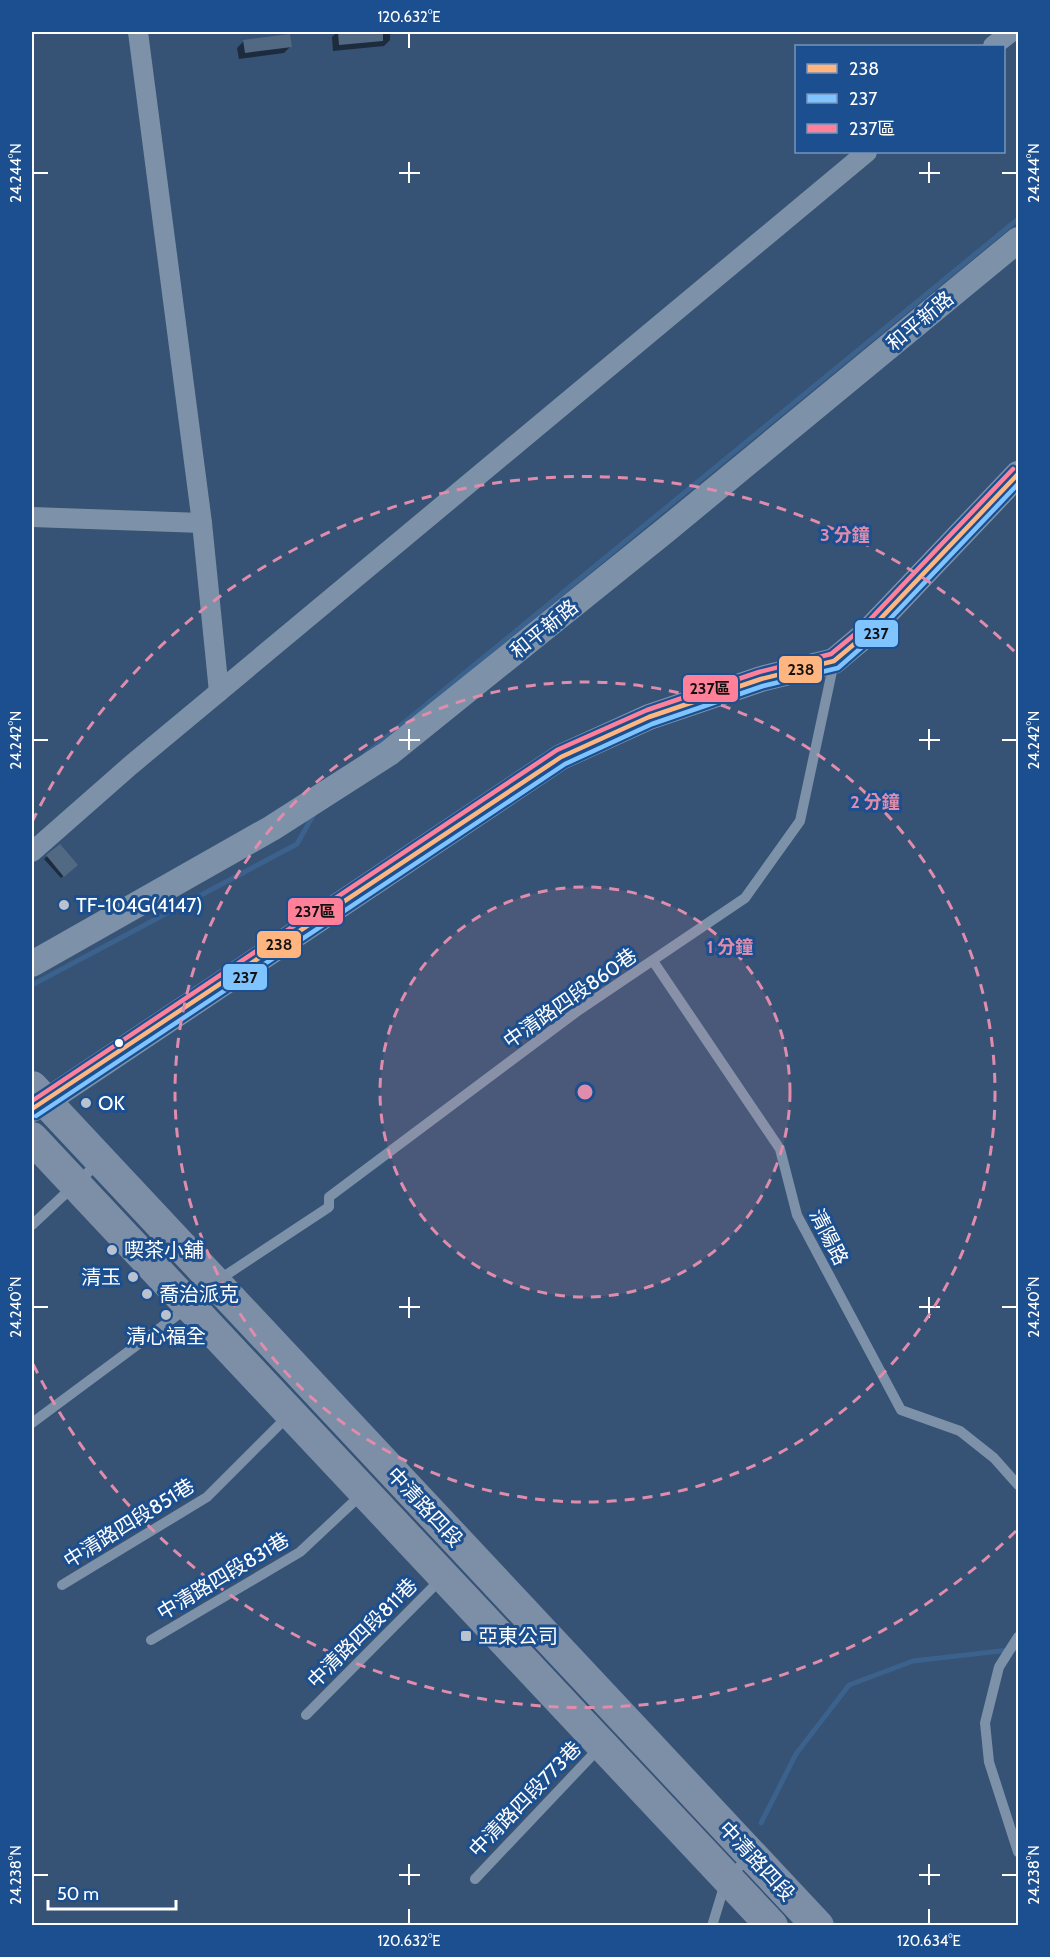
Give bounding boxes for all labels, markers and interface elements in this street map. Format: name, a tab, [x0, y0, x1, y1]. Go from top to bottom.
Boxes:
text: 120.632°E	[377, 8, 441, 26]
legend	[795, 45, 1005, 153]
text: 238	[849, 58, 879, 80]
text: 237	[849, 88, 877, 110]
text: 237區	[849, 118, 895, 140]
text: 24.244°N	[7, 143, 25, 203]
text: 24.244°N	[1025, 143, 1043, 203]
street label: 和平新路	[882, 286, 958, 356]
text: 3 分鐘	[820, 524, 870, 546]
street label: 和平新路	[505, 595, 583, 663]
line badge: 237	[854, 619, 899, 648]
text: 237	[863, 624, 889, 643]
line badge: 238	[778, 655, 823, 684]
text: 238	[788, 660, 814, 679]
line badge: 237區	[682, 674, 739, 703]
text: 237區	[689, 679, 731, 698]
text: 24.242°N	[7, 711, 25, 769]
text: 24.242°N	[1025, 711, 1043, 769]
text: 2 分鐘	[850, 791, 900, 813]
place label: TF-104G(4147)	[76, 893, 203, 917]
line badge: 237區	[287, 897, 344, 926]
marker: TF-104G(4147)	[57, 898, 71, 912]
text: 237區	[294, 902, 336, 921]
line badge: 238	[256, 930, 302, 959]
text: 238	[266, 935, 292, 954]
text: 1 分鐘	[707, 936, 753, 958]
street label: 中清路四段860巷	[499, 943, 641, 1053]
line badge: 237	[222, 963, 268, 991]
text: 237	[232, 968, 258, 987]
unlabelled marker	[113, 1037, 125, 1049]
centre of rings	[575, 1082, 595, 1102]
place label: OK	[98, 1091, 125, 1115]
marker: OK	[79, 1096, 93, 1110]
street label: 清陽路	[805, 1205, 853, 1269]
place label: 喫茶小舖	[124, 1238, 204, 1262]
marker: 喫茶小舖	[105, 1243, 119, 1257]
place label: 清玉	[81, 1265, 121, 1289]
marker: 清玉	[126, 1270, 140, 1284]
text: 24.240°N	[7, 1276, 25, 1338]
text: 24.240°N	[1025, 1276, 1043, 1338]
place label: 喬治派克	[159, 1282, 239, 1306]
marker: 喬治派克	[140, 1287, 154, 1301]
marker: 清心福全	[159, 1308, 173, 1322]
place label: 清心福全	[126, 1324, 206, 1348]
street label: 中清路四段	[382, 1462, 468, 1552]
street label: 中清路四段851巷	[59, 1473, 199, 1573]
street label: 中清路四段831巷	[153, 1527, 293, 1625]
street label: 中清路四段811巷	[302, 1573, 422, 1693]
place label: 亞東公司	[478, 1624, 558, 1648]
marker: 亞東公司	[459, 1629, 473, 1643]
street label: 中清路四段773巷	[464, 1736, 586, 1862]
street label: 中清路四段	[714, 1816, 800, 1906]
text: 24.238°N	[7, 1845, 25, 1905]
text: 24.238°N	[1025, 1845, 1043, 1905]
scale bar	[48, 1873, 176, 1911]
text: 50 m	[57, 1883, 99, 1905]
text: 120.632°E	[377, 1932, 441, 1950]
text: 120.634°E	[897, 1932, 961, 1950]

